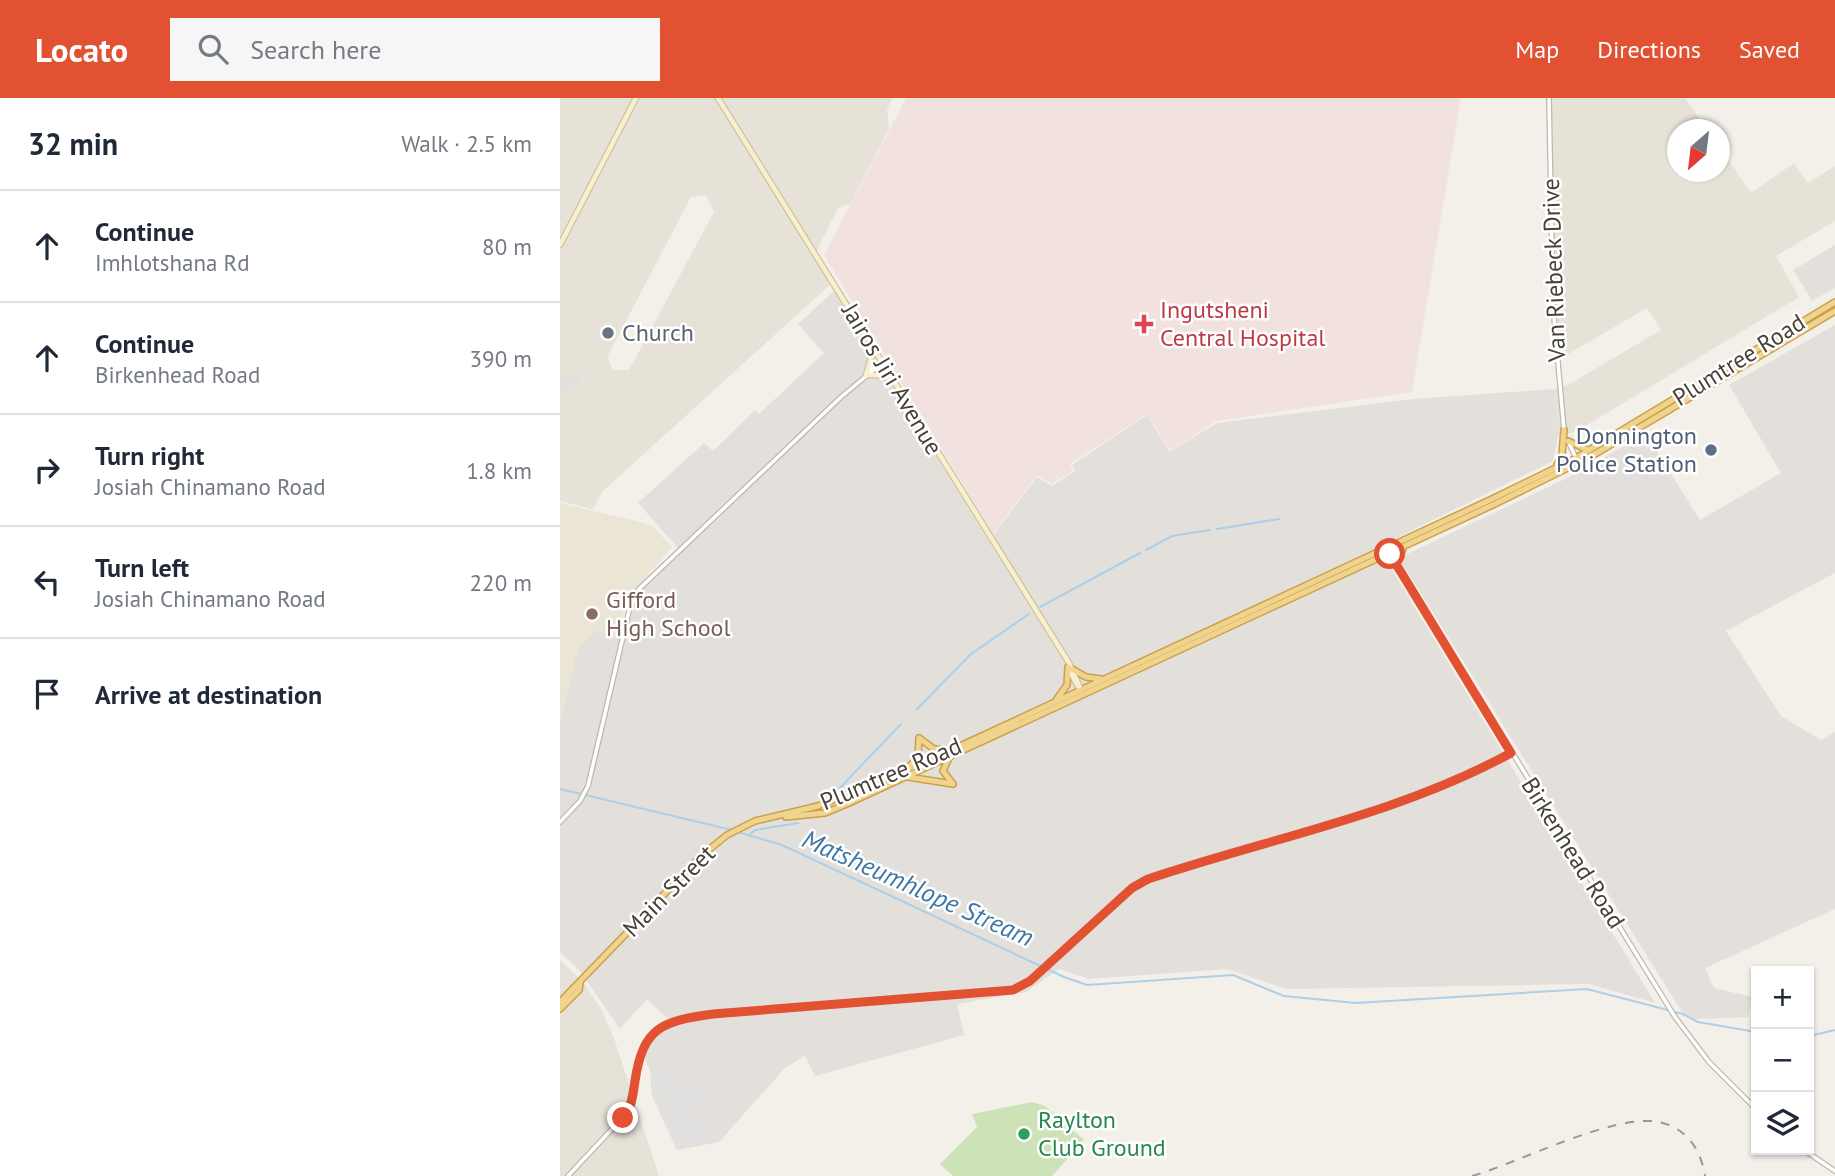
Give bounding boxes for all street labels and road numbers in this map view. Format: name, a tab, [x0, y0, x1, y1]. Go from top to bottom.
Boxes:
street label: Van Riebeck Drive	[1535, 178, 1572, 363]
street label: Jairos Jiri Avenue	[834, 296, 950, 460]
street label: Plumtree Road	[1667, 307, 1811, 413]
street label: Plumtree Road	[815, 730, 966, 817]
street label: Birkenhead Road	[1515, 771, 1632, 934]
street label: Main Street	[616, 838, 721, 943]

